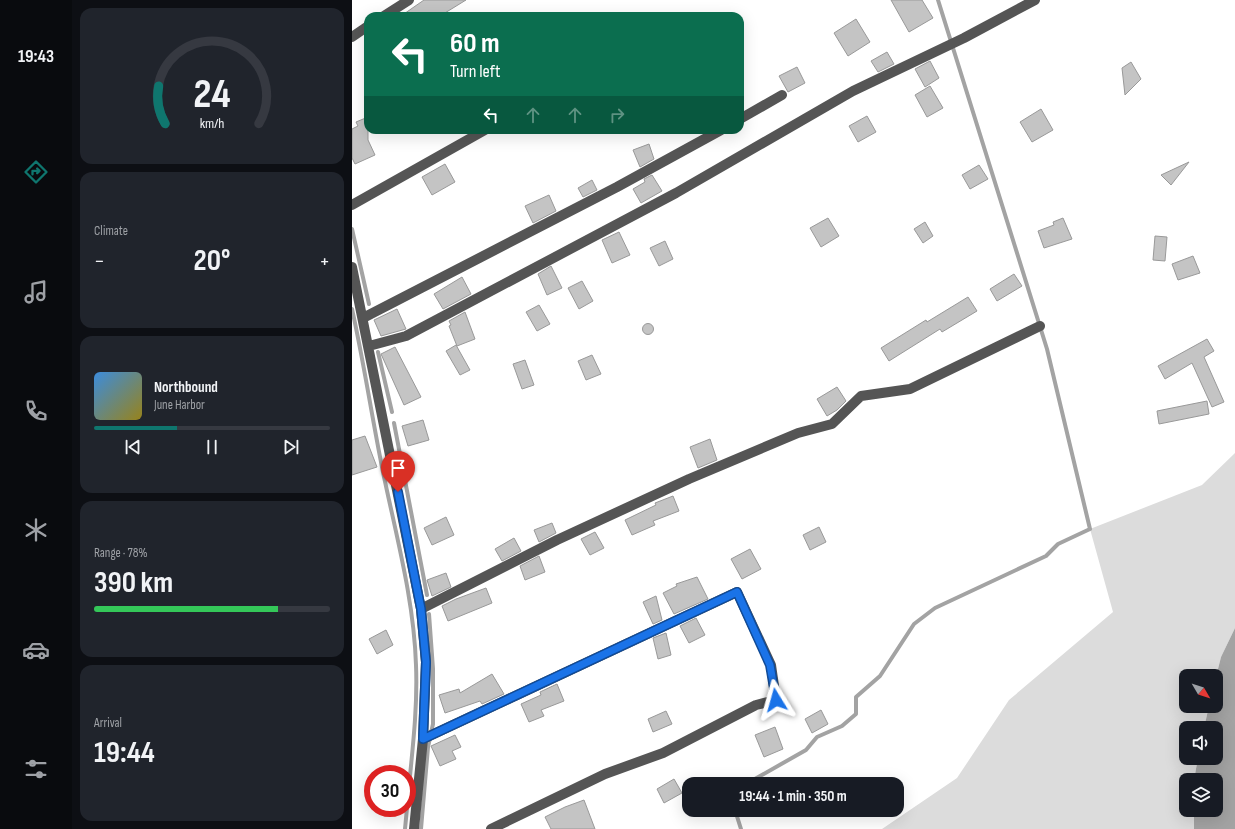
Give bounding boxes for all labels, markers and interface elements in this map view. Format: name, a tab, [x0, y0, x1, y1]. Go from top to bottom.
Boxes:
text: 60 m	[450, 27, 499, 60]
icon: left	[384, 28, 436, 80]
text: 19:43	[18, 46, 54, 67]
text: Turn left	[450, 61, 501, 82]
text: 24	[193, 70, 231, 119]
icon: left	[480, 104, 502, 126]
icon: ahead	[522, 104, 544, 126]
icon: ahead	[564, 104, 586, 126]
icon: right	[606, 104, 628, 126]
text: km/h	[200, 115, 224, 132]
icon: directions	[22, 158, 50, 186]
text: Climate	[94, 223, 128, 239]
text: 20°	[194, 243, 230, 279]
text: −	[94, 248, 105, 275]
text: +	[319, 248, 330, 275]
icon: music	[22, 278, 50, 306]
text: Northbound	[154, 378, 218, 397]
icon: phone	[22, 397, 50, 425]
text: June Harbor	[154, 397, 205, 413]
icon: previous	[122, 436, 144, 458]
icon: pause	[201, 436, 223, 458]
icon: next	[280, 436, 302, 458]
pin	[381, 451, 415, 492]
icon: arrive	[387, 457, 409, 479]
icon: climate	[22, 516, 50, 544]
text: Range · 78%	[94, 545, 148, 561]
text: 390 km	[94, 565, 173, 601]
icon: car	[22, 636, 50, 664]
north arrow	[1179, 669, 1223, 713]
map controls	[1179, 669, 1223, 817]
position arrow	[755, 679, 797, 721]
text: Arrival	[94, 715, 122, 731]
button: sound	[1179, 721, 1223, 765]
text: 19:44	[94, 735, 155, 771]
icon: filters	[22, 755, 50, 783]
speed limit sign: 30	[364, 765, 416, 817]
button: layers	[1179, 773, 1223, 817]
text: 19:44 · 1 min · 350 m	[739, 787, 847, 806]

